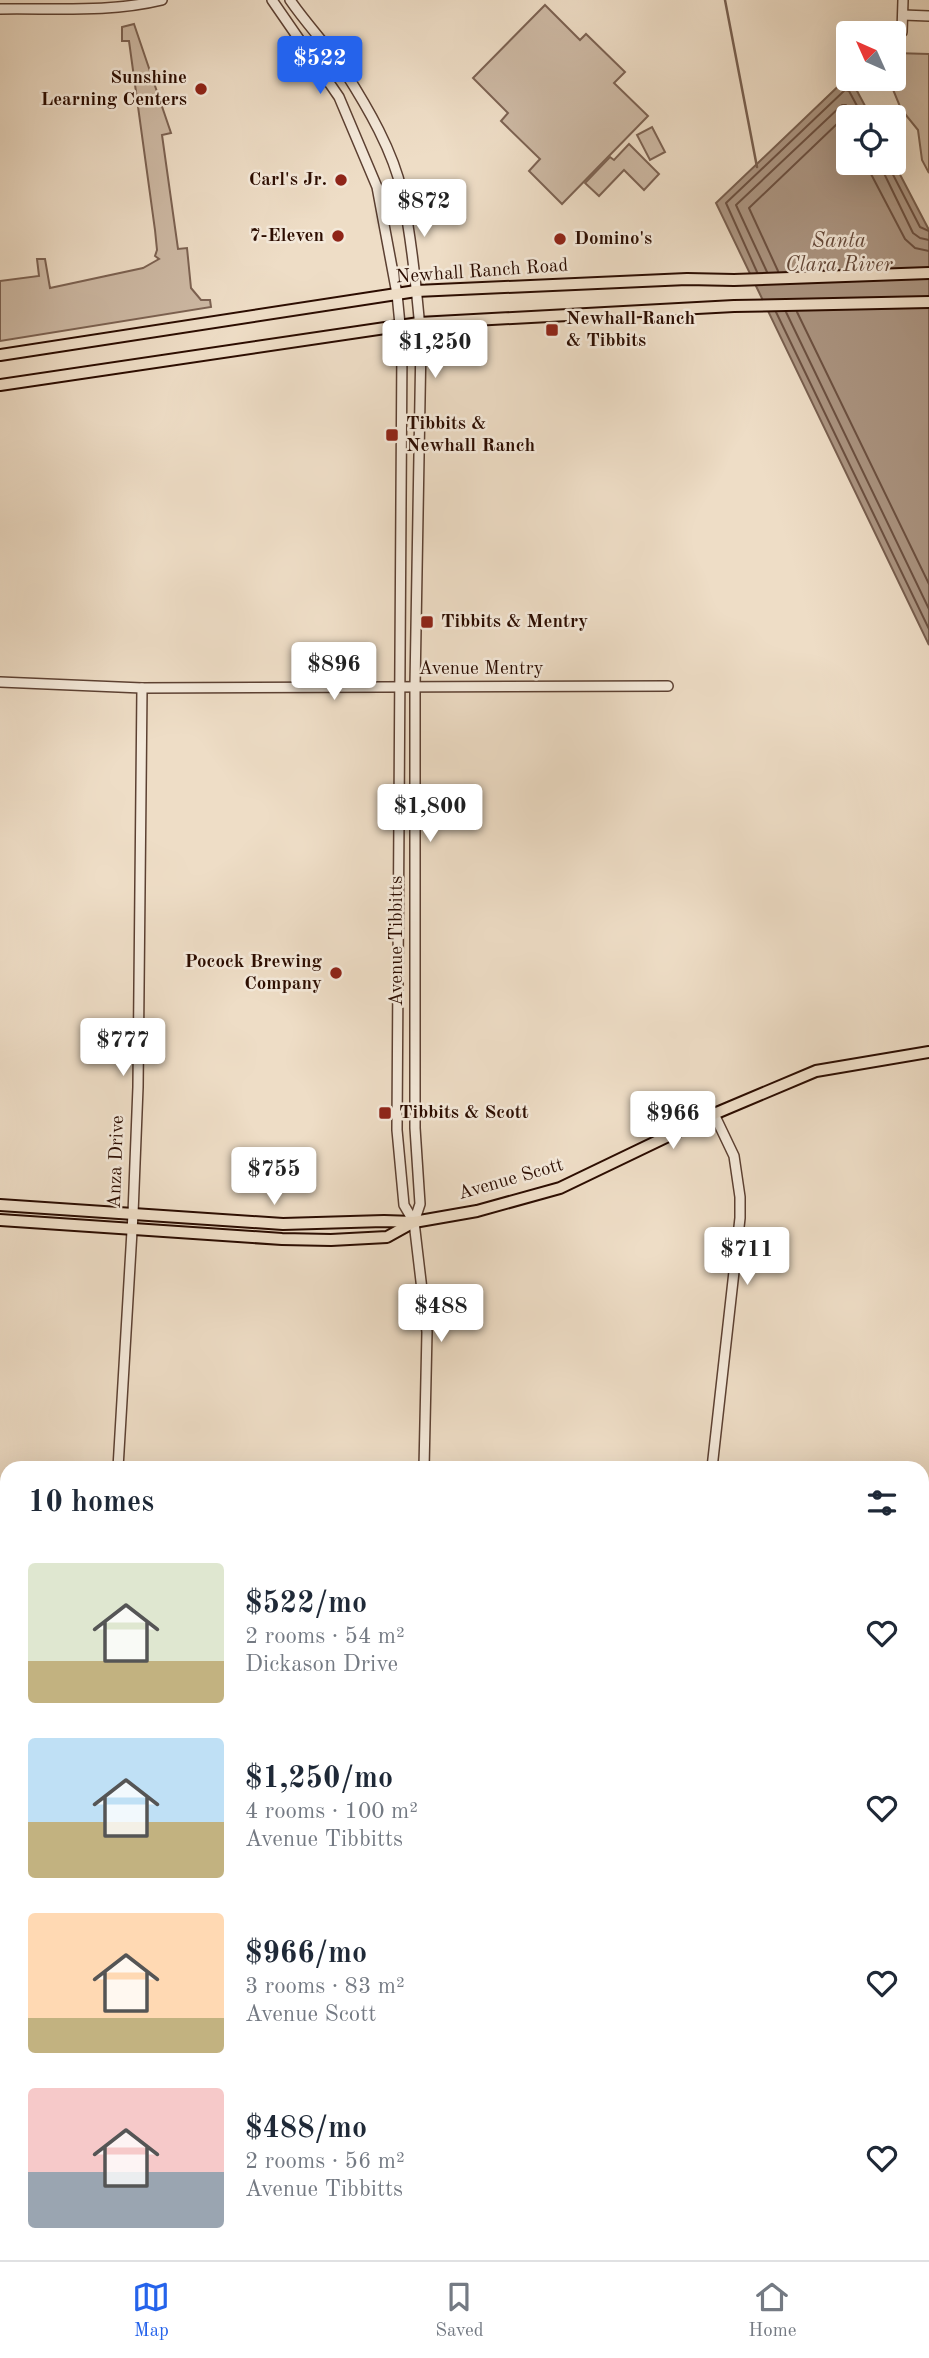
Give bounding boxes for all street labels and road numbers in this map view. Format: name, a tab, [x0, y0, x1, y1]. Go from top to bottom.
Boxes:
street label: Newhall Ranch Road	[395, 256, 569, 288]
street label: Avenue Mentry	[418, 660, 544, 679]
street label: Avenue Tibbitts	[388, 876, 407, 1006]
street label: Anza Drive	[106, 1115, 128, 1209]
street label: Avenue Scott	[456, 1156, 566, 1204]

